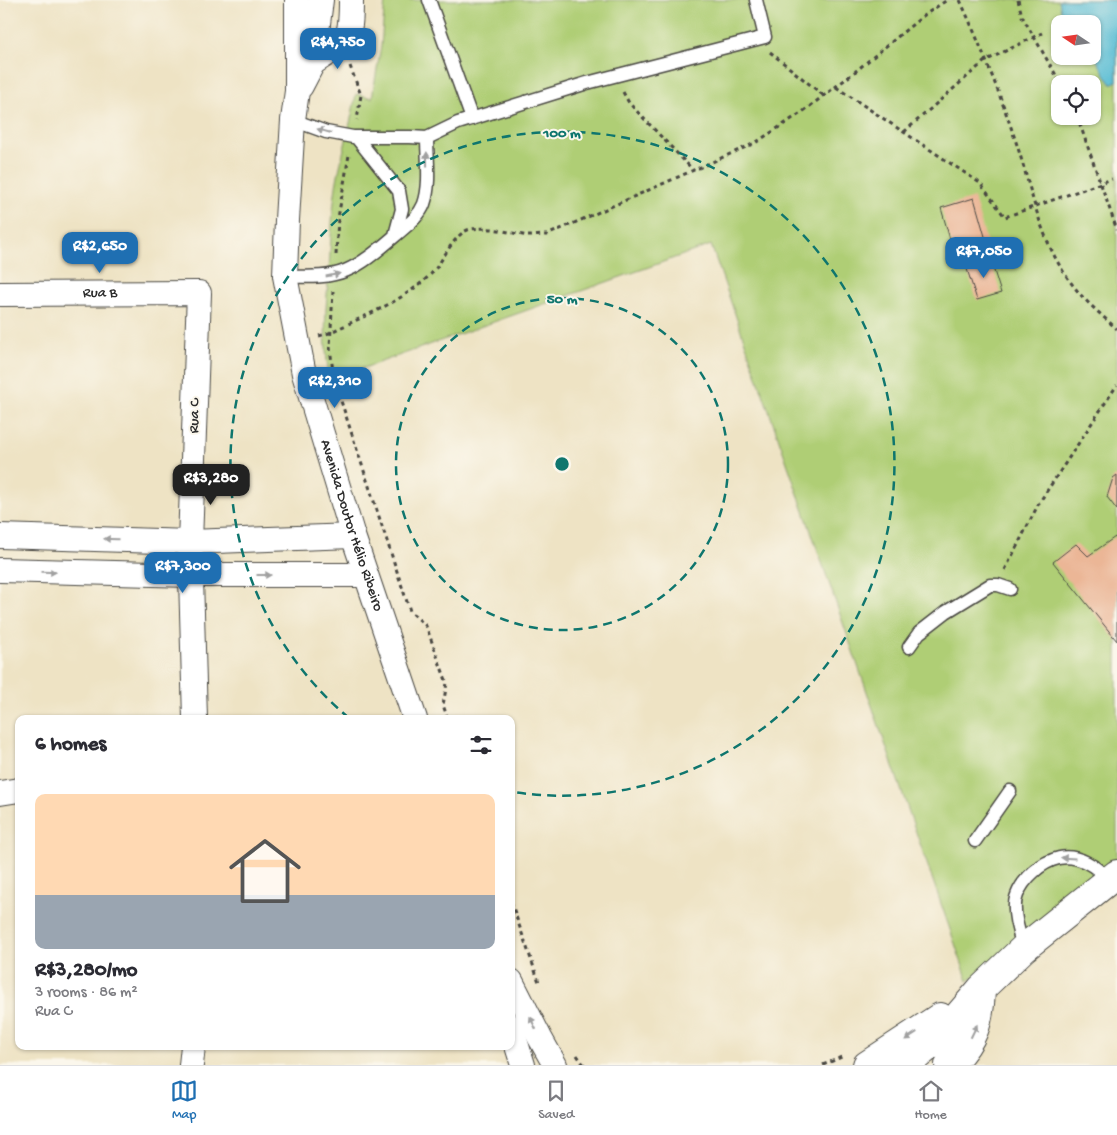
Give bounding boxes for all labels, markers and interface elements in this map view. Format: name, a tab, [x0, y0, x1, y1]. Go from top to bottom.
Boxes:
north arrow	[1051, 15, 1101, 65]
map controls	[1051, 15, 1101, 125]
pin: R$4,750	[292, 28, 384, 70]
text: R$4,750	[311, 34, 365, 53]
button: locate	[1051, 75, 1101, 125]
text: 100 m	[542, 125, 581, 143]
one-way arrow	[316, 126, 331, 134]
one-way arrow	[423, 151, 431, 167]
pin: R$2,650	[54, 232, 146, 274]
pin: R$7,050	[938, 236, 1030, 279]
text: R$2,650	[73, 238, 127, 257]
text: R$7,050	[956, 243, 1012, 262]
one-way arrow	[326, 270, 342, 278]
street label: Rua B	[83, 284, 118, 303]
text: 50 m	[547, 291, 578, 309]
pin: R$2,310	[289, 366, 381, 409]
text: R$2,310	[309, 373, 361, 392]
street label: Rua C	[185, 397, 205, 434]
street label: Avenida Doutor Hélio Ribeiro	[315, 438, 387, 614]
centre of rings	[553, 455, 571, 473]
pin: R$3,280	[165, 464, 257, 506]
text: R$3,280	[184, 470, 238, 489]
one-way arrow	[103, 535, 119, 543]
pin: R$7,300	[137, 552, 229, 594]
text: R$7,300	[155, 558, 211, 577]
one-way arrow	[41, 568, 57, 576]
one-way arrow	[256, 571, 272, 579]
icon: filters	[467, 731, 495, 759]
text: 6 homes	[35, 733, 106, 758]
icon: home	[220, 826, 310, 916]
one-way arrow	[1059, 854, 1075, 862]
text: R$3,280/mo	[35, 959, 138, 984]
text: 3 rooms · 86 m²	[35, 984, 138, 1003]
text: Rua C	[35, 1003, 72, 1022]
one-way arrow	[528, 1016, 537, 1031]
one-way arrow	[969, 1023, 978, 1038]
one-way arrow	[905, 1031, 918, 1041]
tab: Map	[170, 1077, 198, 1124]
tab: Saved	[538, 1077, 574, 1124]
tab: Home	[914, 1077, 947, 1124]

